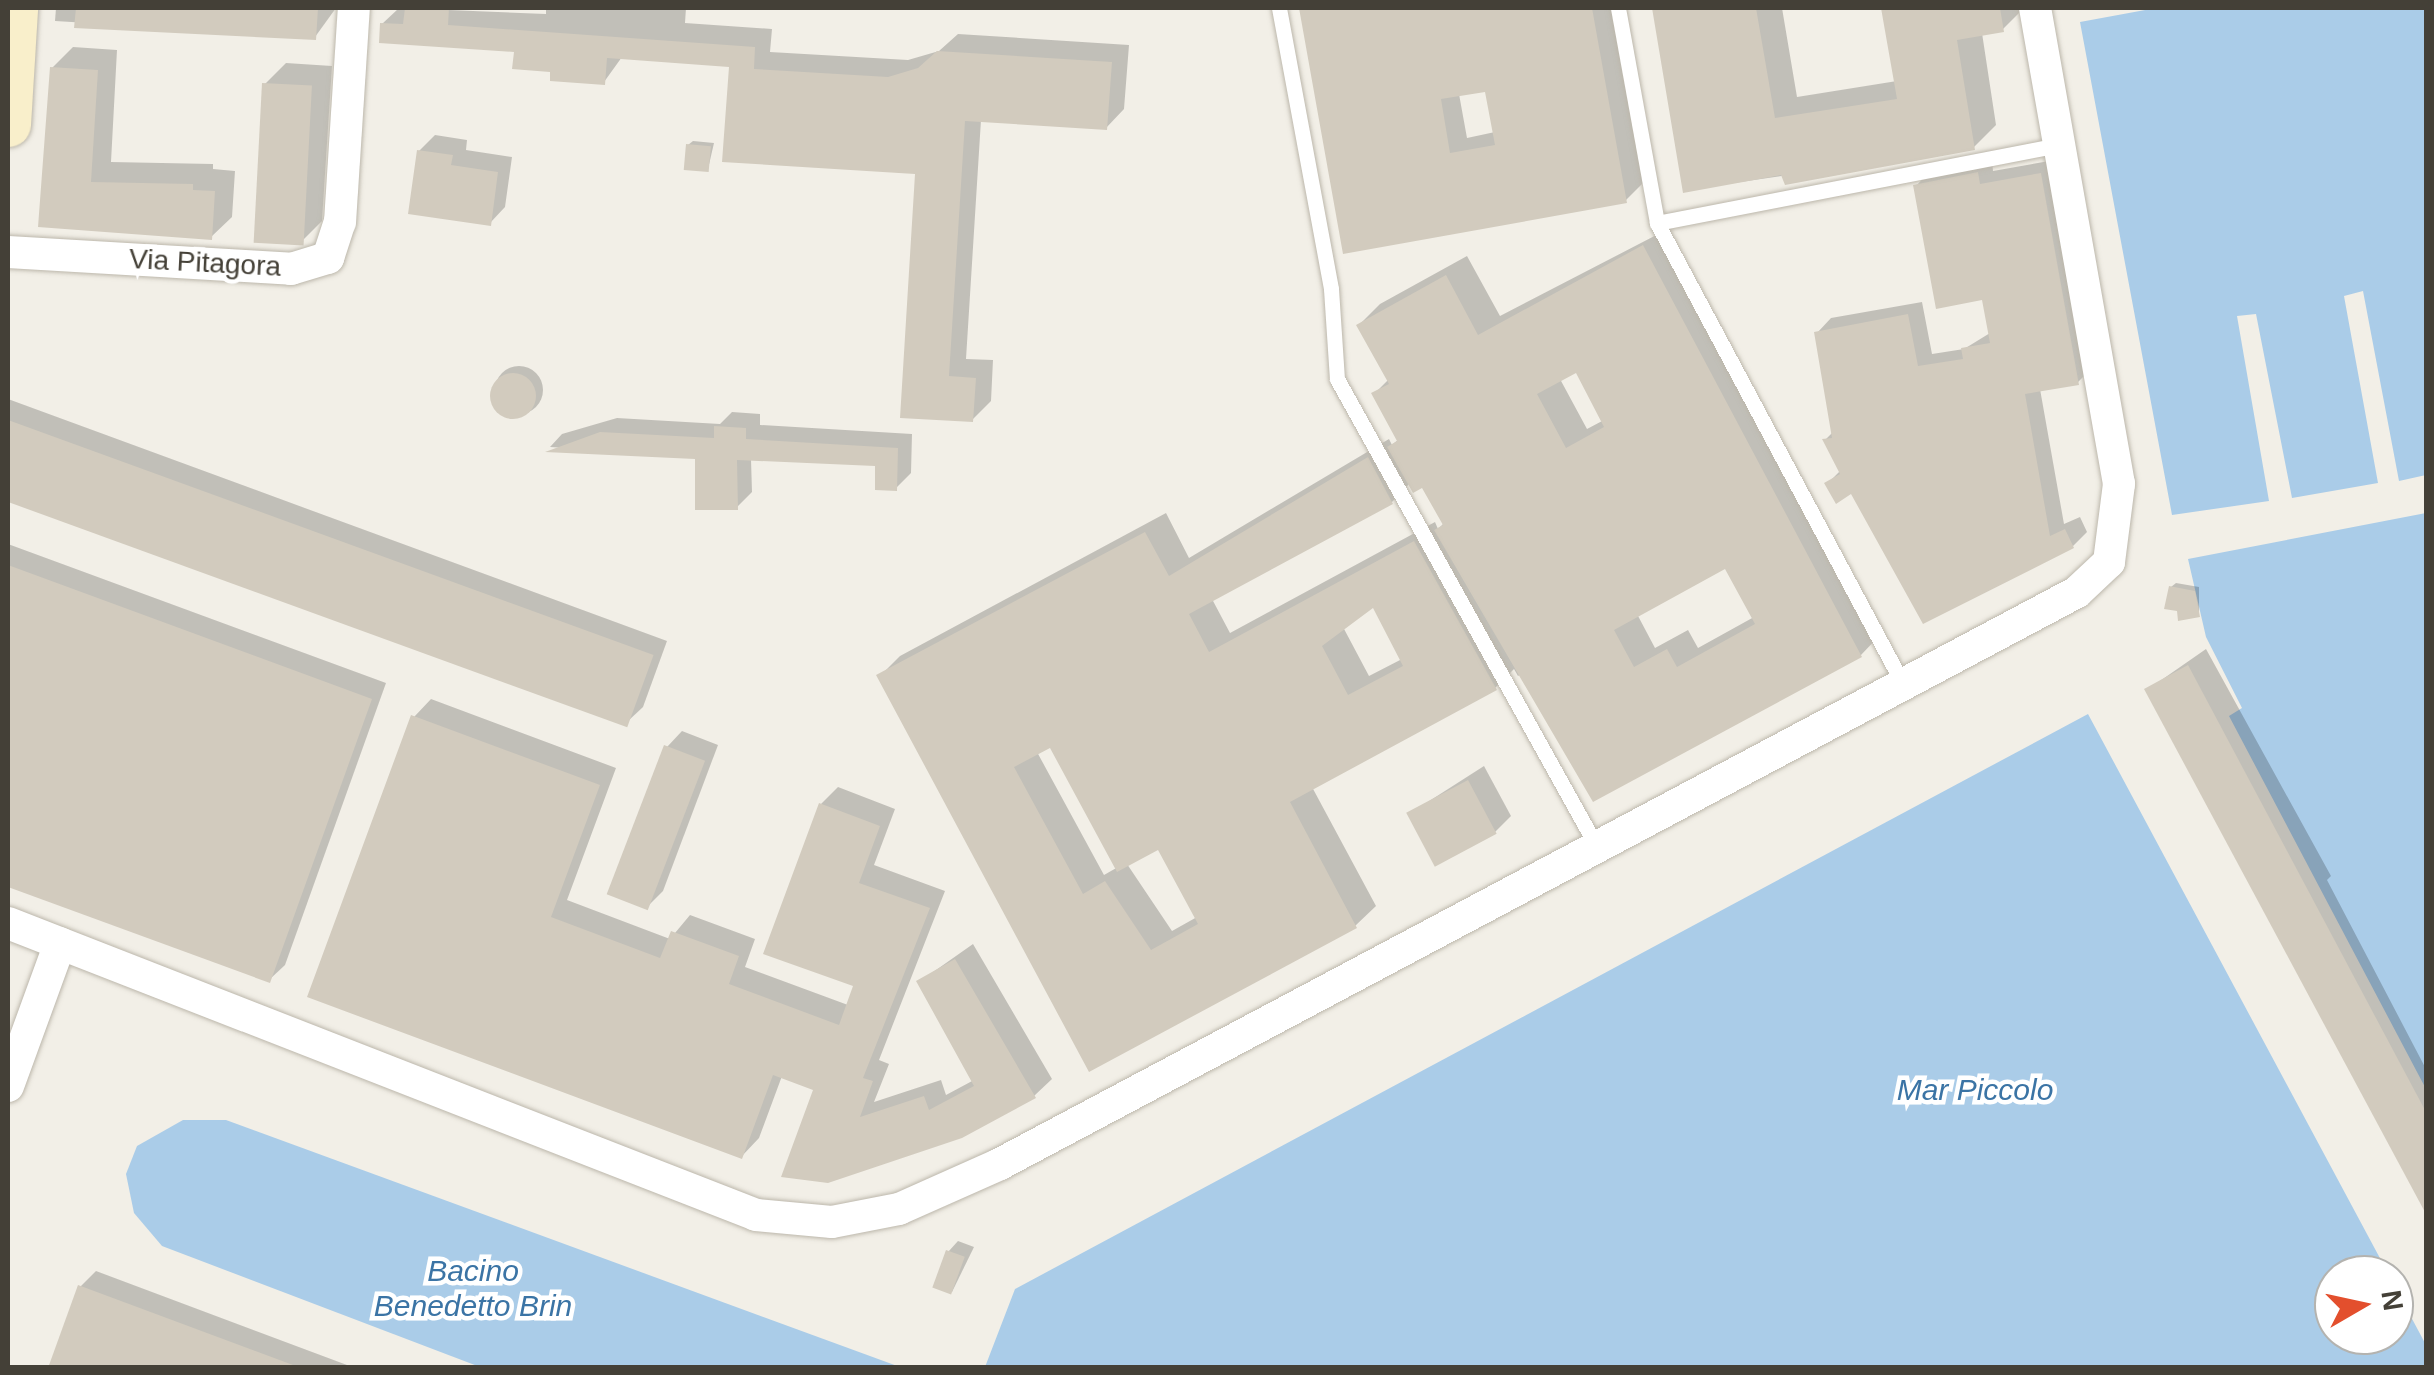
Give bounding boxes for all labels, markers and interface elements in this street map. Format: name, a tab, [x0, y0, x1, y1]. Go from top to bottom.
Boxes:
street label: Via Pitagora	[128, 242, 282, 284]
water label: Mar Piccolo	[1897, 1072, 2053, 1108]
water label: Bacino Benedetto Brin	[374, 1253, 572, 1324]
north arrow	[2314, 1255, 2414, 1355]
text: N	[2375, 1288, 2409, 1313]

